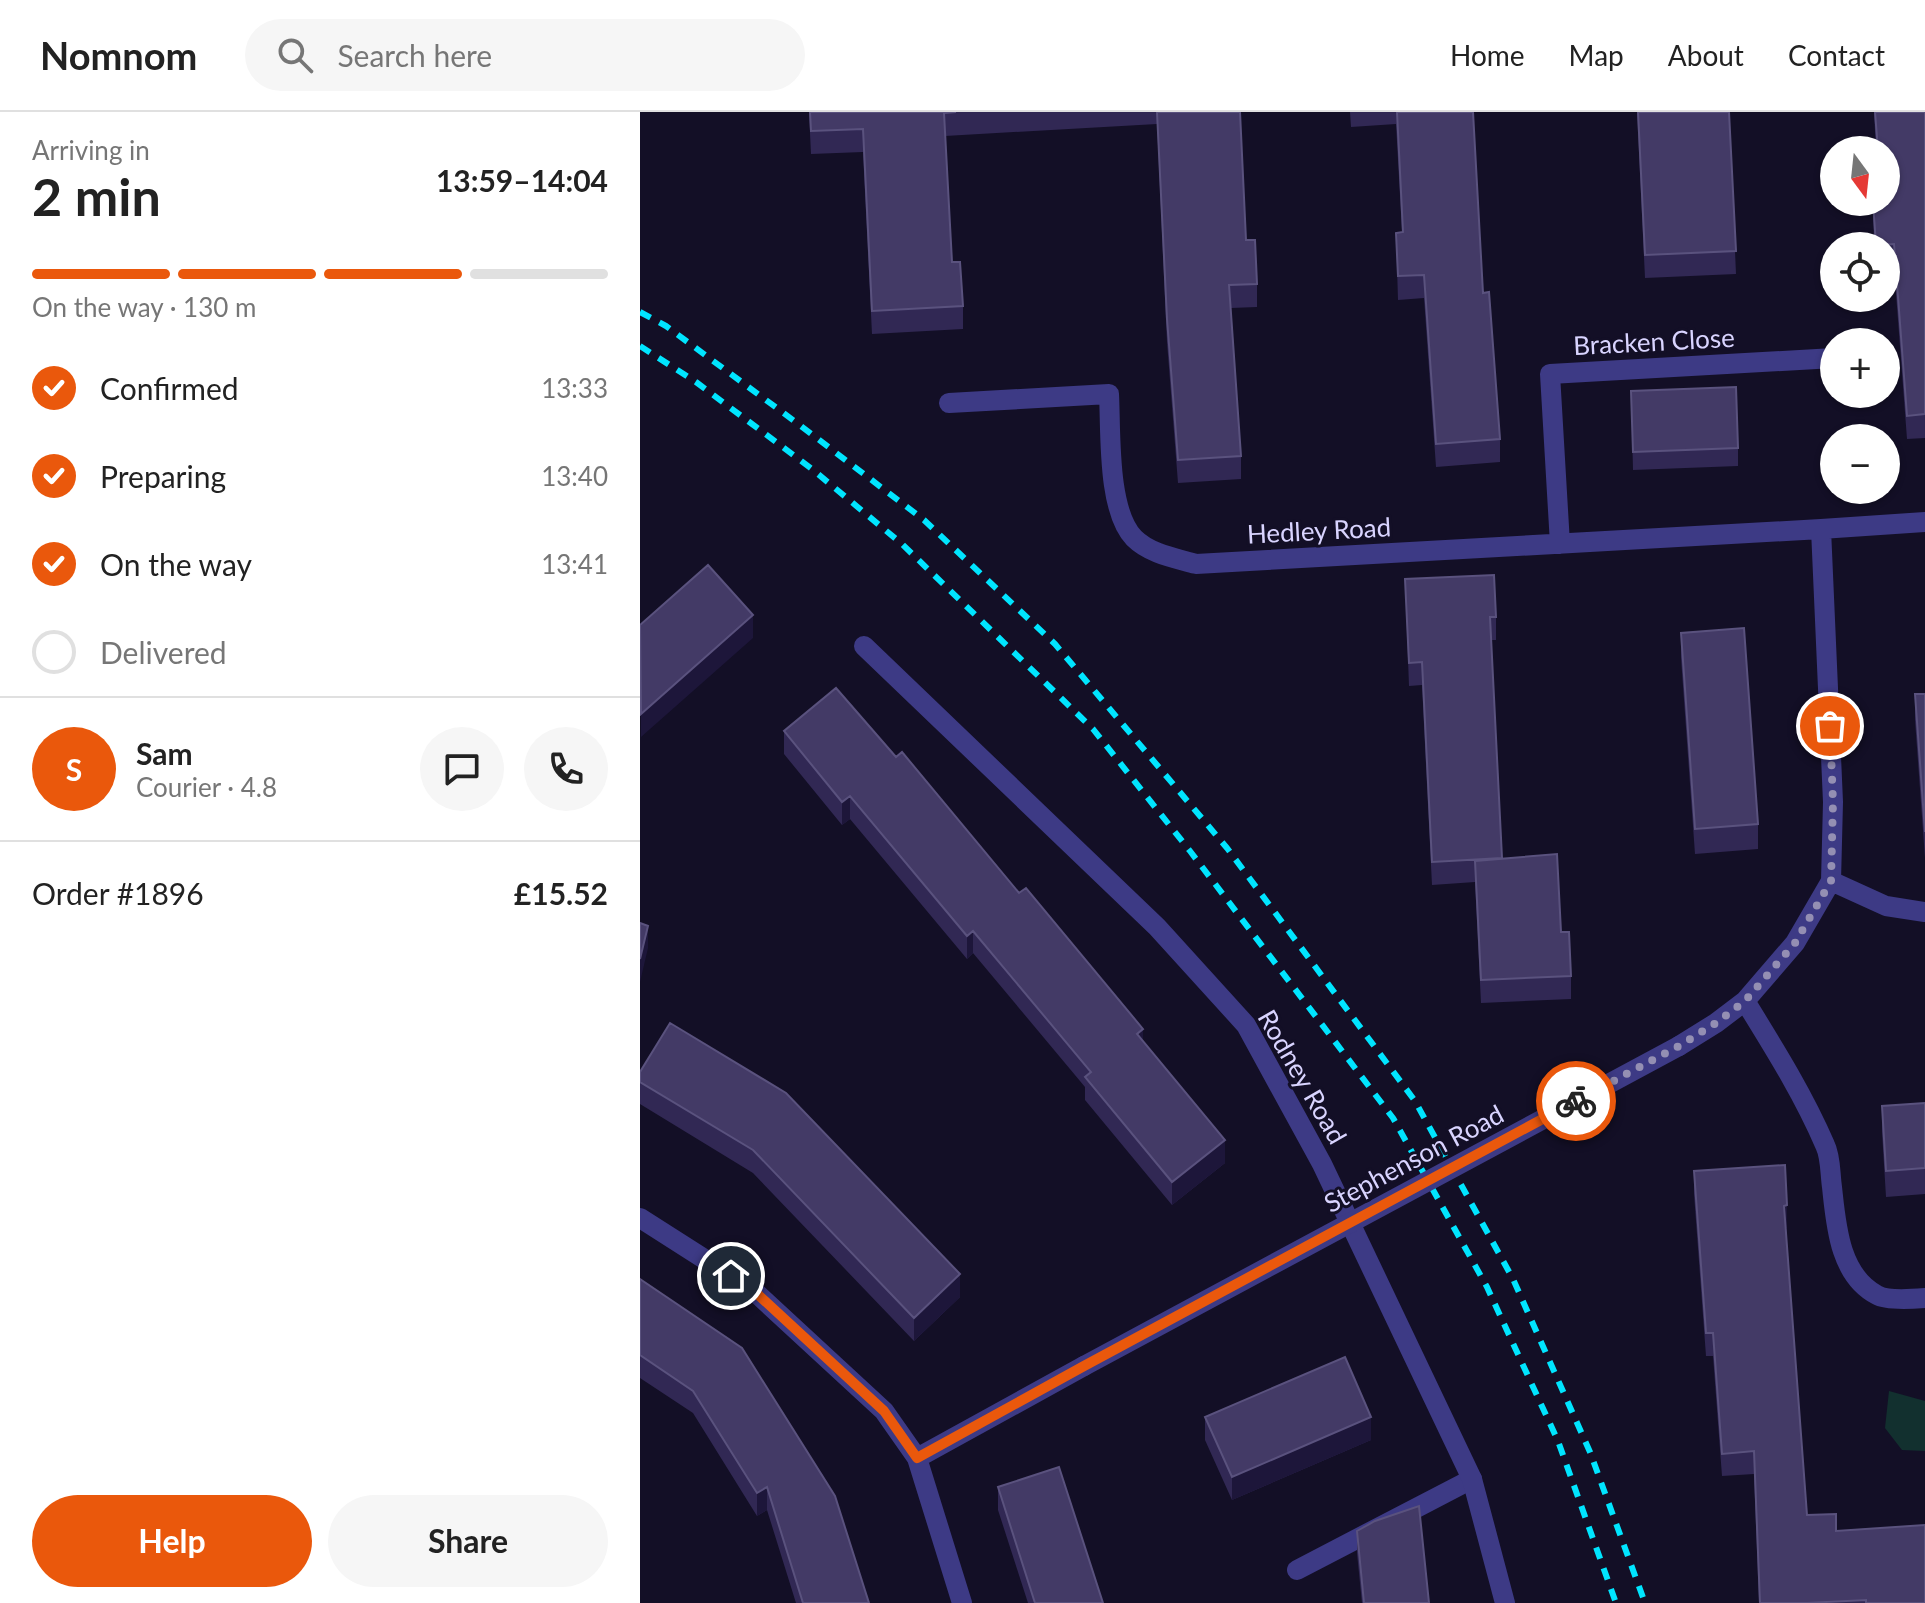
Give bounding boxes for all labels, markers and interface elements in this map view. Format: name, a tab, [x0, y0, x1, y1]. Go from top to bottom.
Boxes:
search box	[245, 19, 805, 91]
text: Nomnom	[40, 32, 197, 78]
icon: search	[273, 33, 317, 77]
text: Search here	[337, 37, 492, 73]
text: Home	[1450, 38, 1525, 72]
text: Map	[1569, 38, 1624, 72]
text: About	[1668, 38, 1744, 72]
text: Contact	[1788, 38, 1885, 72]
text: Arriving in	[32, 134, 150, 166]
north arrow	[1820, 136, 1900, 216]
map controls	[1820, 136, 1900, 504]
text: 13:59–14:04	[436, 162, 608, 198]
text: 2 min	[32, 165, 161, 227]
button: locate	[1820, 232, 1900, 312]
text: On the way · 130 m	[32, 291, 256, 323]
street label: Bracken Close	[1572, 321, 1736, 361]
button: +	[1820, 328, 1900, 408]
icon: check	[32, 366, 76, 410]
text: Confirmed	[100, 370, 239, 406]
text: 13:33	[541, 372, 608, 404]
button: −	[1820, 424, 1900, 504]
icon: check	[32, 454, 76, 498]
text: Preparing	[100, 458, 226, 494]
text: 13:40	[541, 460, 608, 492]
street label: Hedley Road	[1246, 510, 1392, 550]
icon: check	[32, 542, 76, 586]
text: On the way	[100, 546, 252, 582]
text: 13:41	[541, 548, 608, 580]
text: Delivered	[100, 634, 227, 670]
pin	[1796, 692, 1864, 760]
icon: bag	[1808, 704, 1852, 748]
button: chat	[420, 727, 504, 811]
button: phone	[524, 727, 608, 811]
text: Sam	[136, 735, 193, 771]
text: S	[66, 751, 82, 787]
text: Courier · 4.8	[136, 771, 277, 803]
text: Order #1896	[32, 875, 204, 911]
text: £15.52	[514, 875, 608, 911]
street label: Rodney Road	[1252, 1004, 1354, 1149]
courier	[1536, 1061, 1616, 1141]
icon: bike	[1554, 1079, 1598, 1123]
street label: Stephenson Road	[1318, 1097, 1509, 1219]
pin	[697, 1242, 765, 1310]
icon: home	[709, 1254, 753, 1298]
button: Help	[32, 1495, 312, 1587]
button: Share	[328, 1495, 608, 1587]

